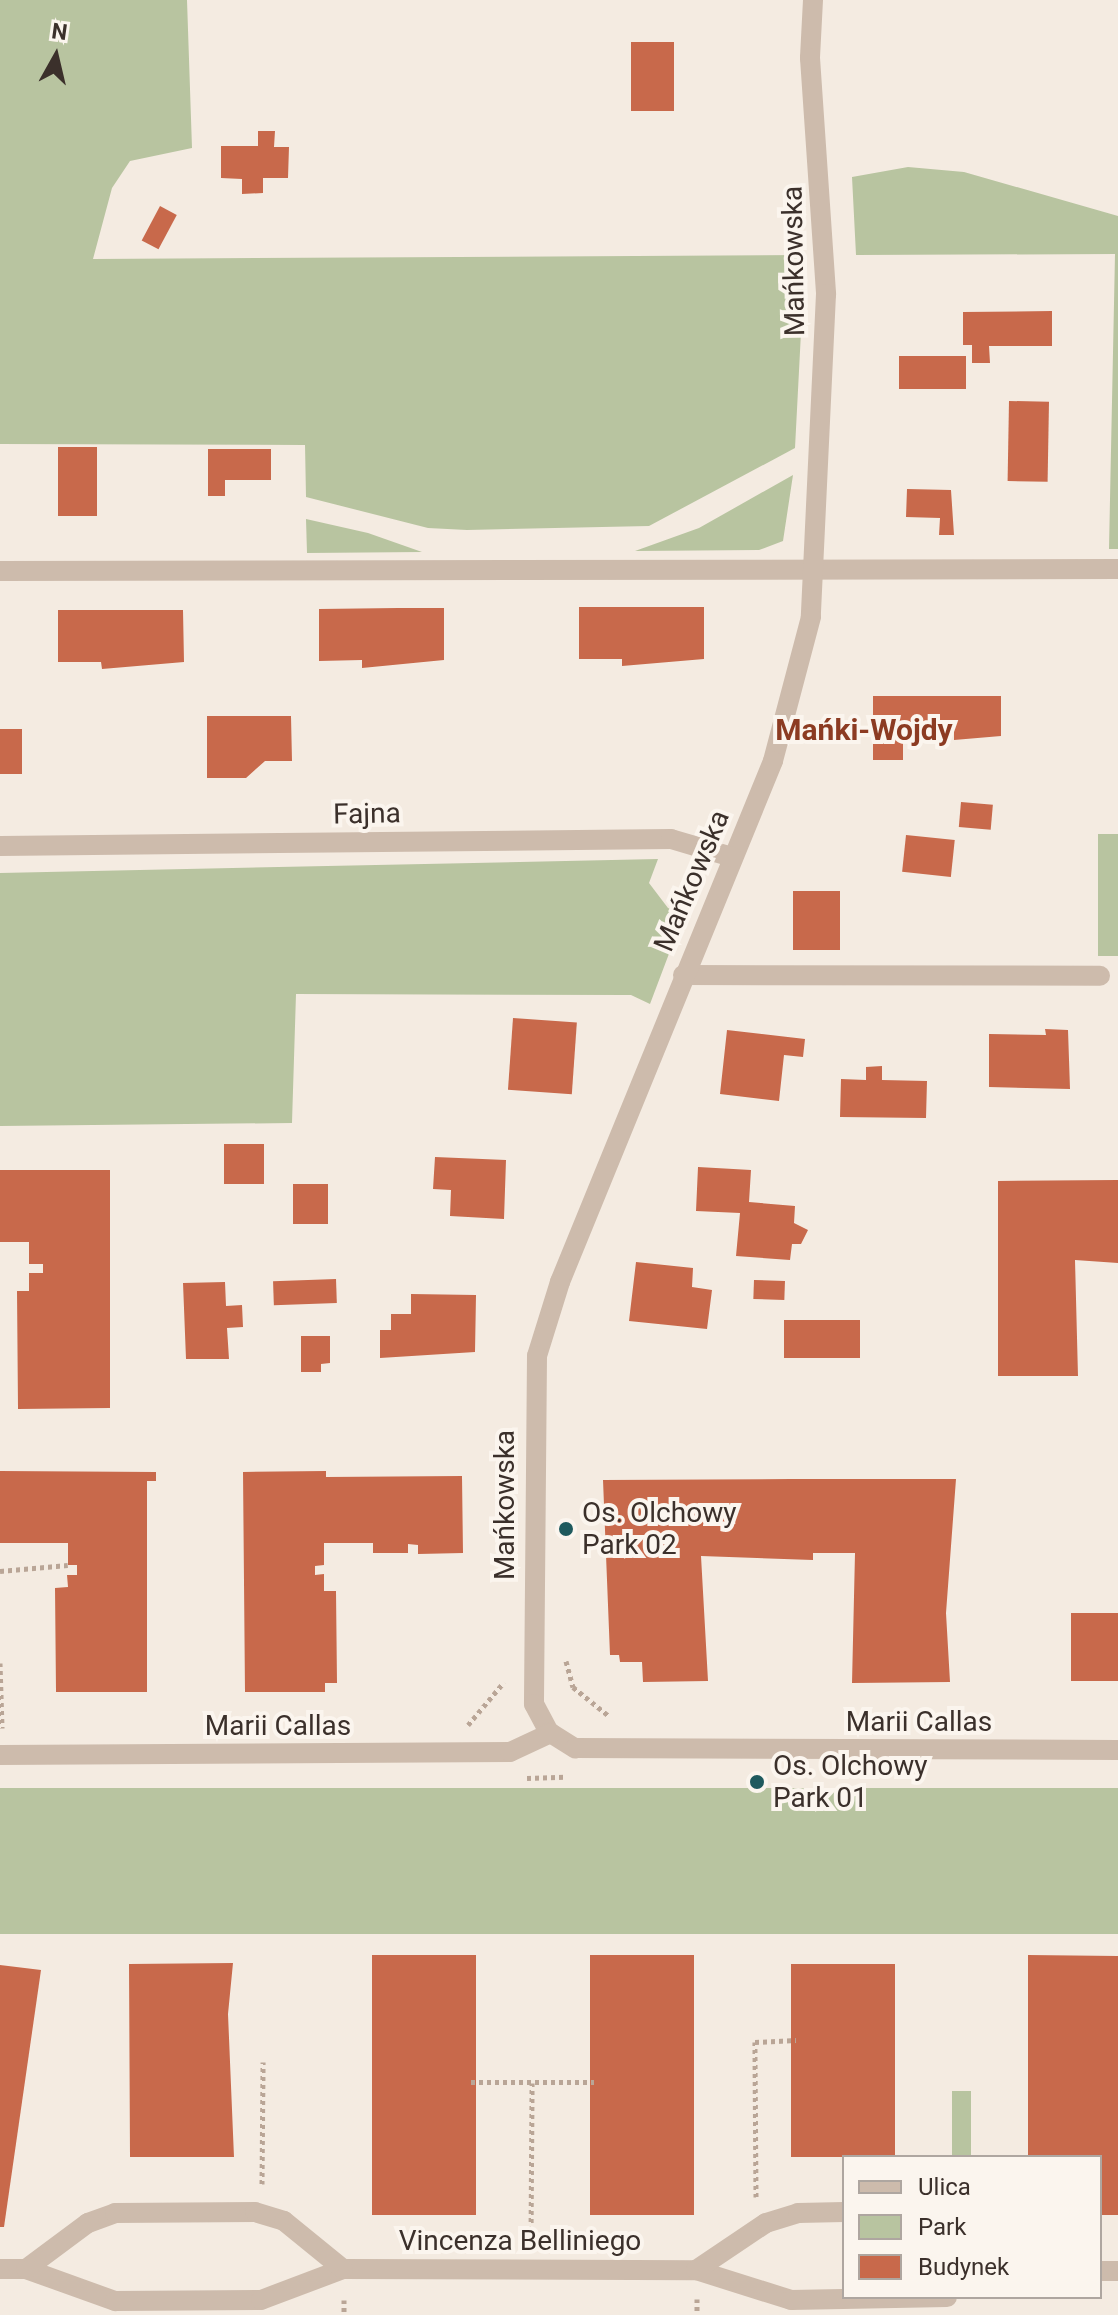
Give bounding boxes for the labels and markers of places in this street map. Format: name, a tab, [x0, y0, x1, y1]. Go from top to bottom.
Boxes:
place label: Os. Olchowy Park 02	[582, 1496, 736, 1562]
marker: Os. Olchowy Park 02	[557, 1520, 575, 1538]
place label: Os. Olchowy Park 01	[773, 1749, 927, 1815]
marker: Os. Olchowy Park 01	[748, 1773, 766, 1791]

